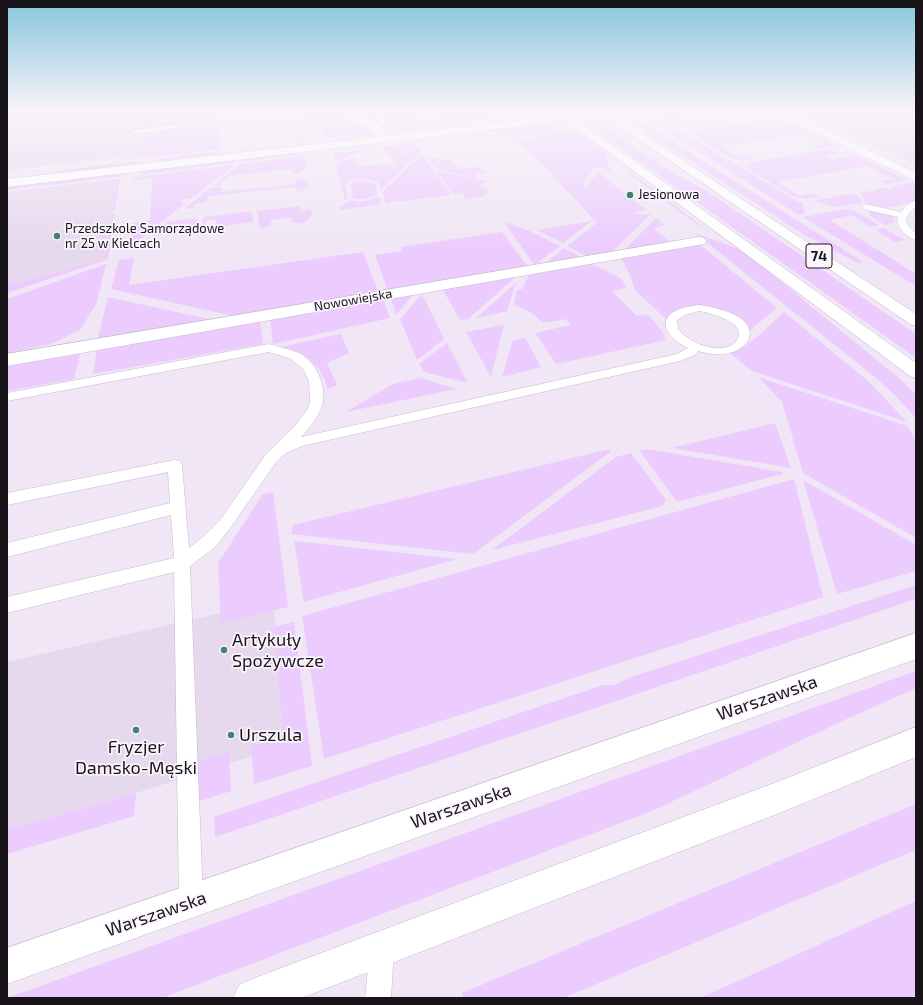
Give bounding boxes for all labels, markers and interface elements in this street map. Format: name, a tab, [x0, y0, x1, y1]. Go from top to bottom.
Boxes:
place label: Jesionowa	[638, 187, 699, 203]
marker: Jesionowa	[625, 190, 635, 200]
place label: Przedszkole Samorządowe nr 25 w Kielcach	[65, 221, 224, 252]
marker: Przedszkole Samorządowe nr 25 w Kielcach	[52, 231, 62, 241]
road number: 74	[806, 244, 832, 268]
street label: Nowowiejska	[313, 285, 393, 315]
place label: Artykuły Spożywcze	[232, 629, 324, 672]
marker: Artykuły Spożywcze	[219, 645, 229, 655]
street label: Warszawska	[714, 671, 820, 725]
place label: Urszula	[239, 724, 302, 746]
marker: Fryzjer Damsko-Męski	[131, 725, 141, 735]
marker: Urszula	[226, 730, 236, 740]
place label: Fryzjer Damsko-Męski	[75, 736, 197, 778]
street label: Warszawska	[408, 779, 514, 833]
street label: Warszawska	[103, 887, 209, 941]

